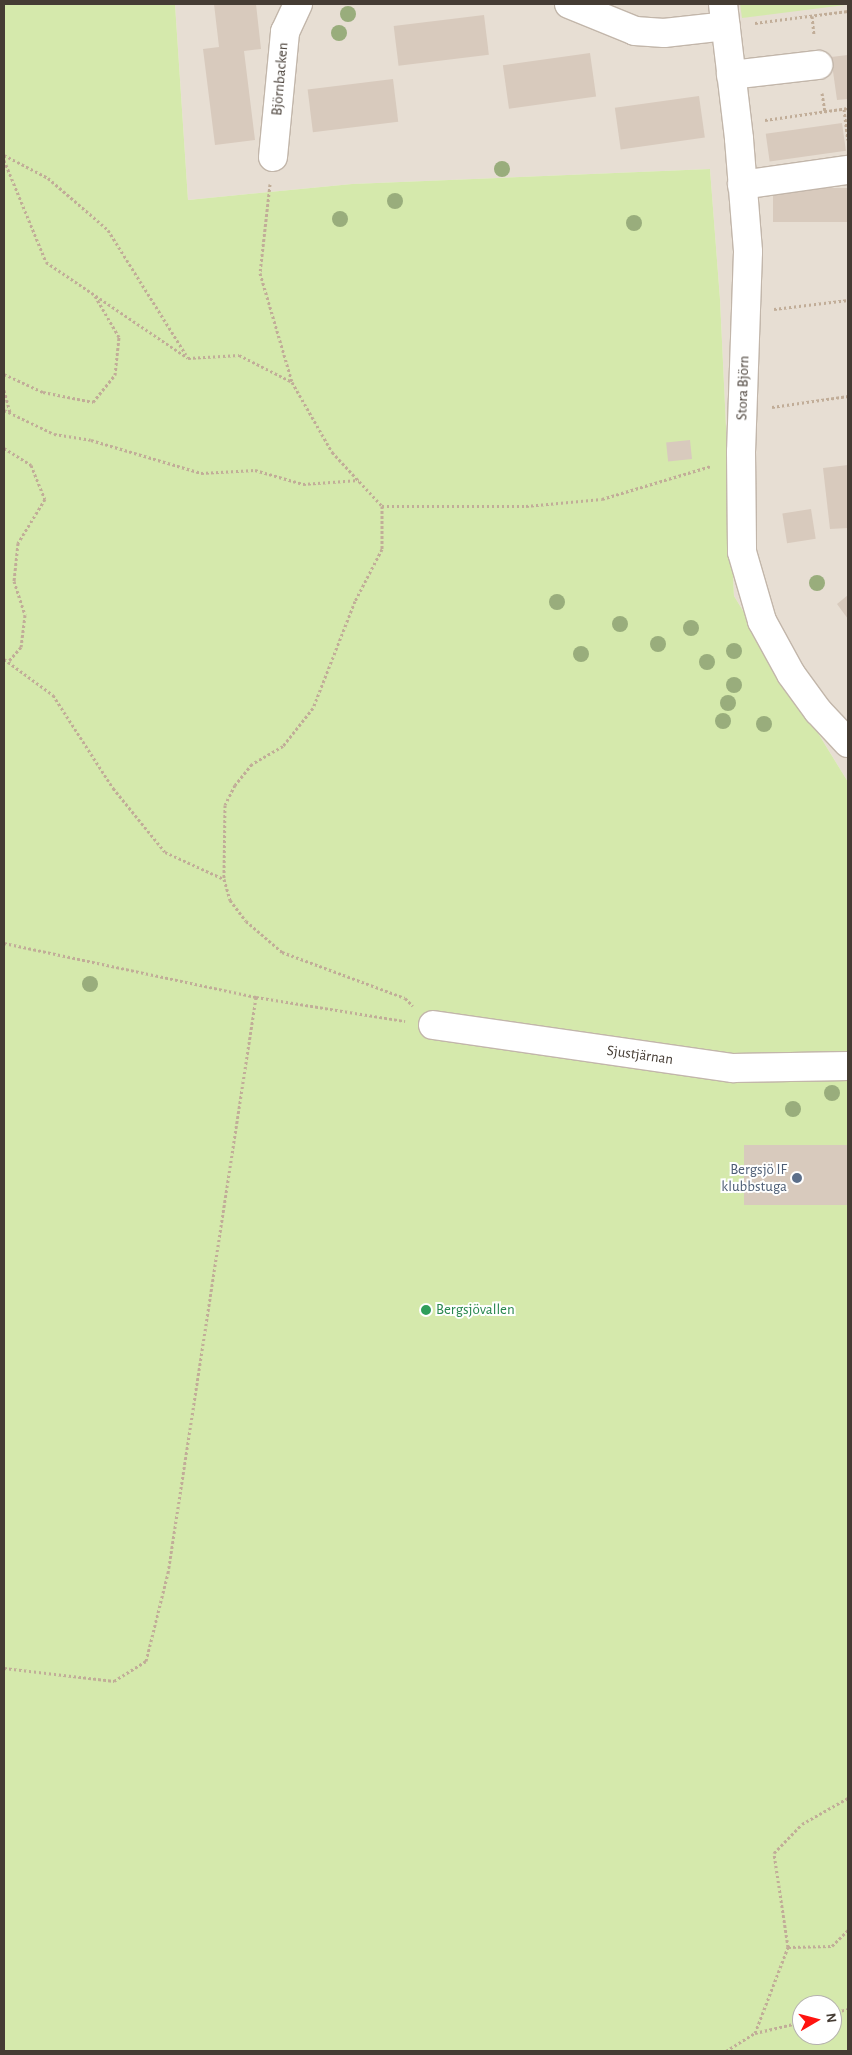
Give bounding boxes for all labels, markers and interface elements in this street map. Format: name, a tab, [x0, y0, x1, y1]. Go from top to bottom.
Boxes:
street label: Björnbacken	[268, 42, 292, 116]
street label: Stora Björn	[733, 355, 753, 421]
street label: Sjustjärnan	[606, 1041, 674, 1069]
place label: Bergsjö IF klubbstuga	[721, 1160, 787, 1195]
marker: Bergsjö IF klubbstuga	[791, 1172, 803, 1184]
place label: Bergsjövallen	[436, 1301, 515, 1319]
marker: Bergsjövallen	[420, 1304, 432, 1316]
north arrow	[792, 1995, 842, 2045]
text: N	[823, 2012, 838, 2024]

